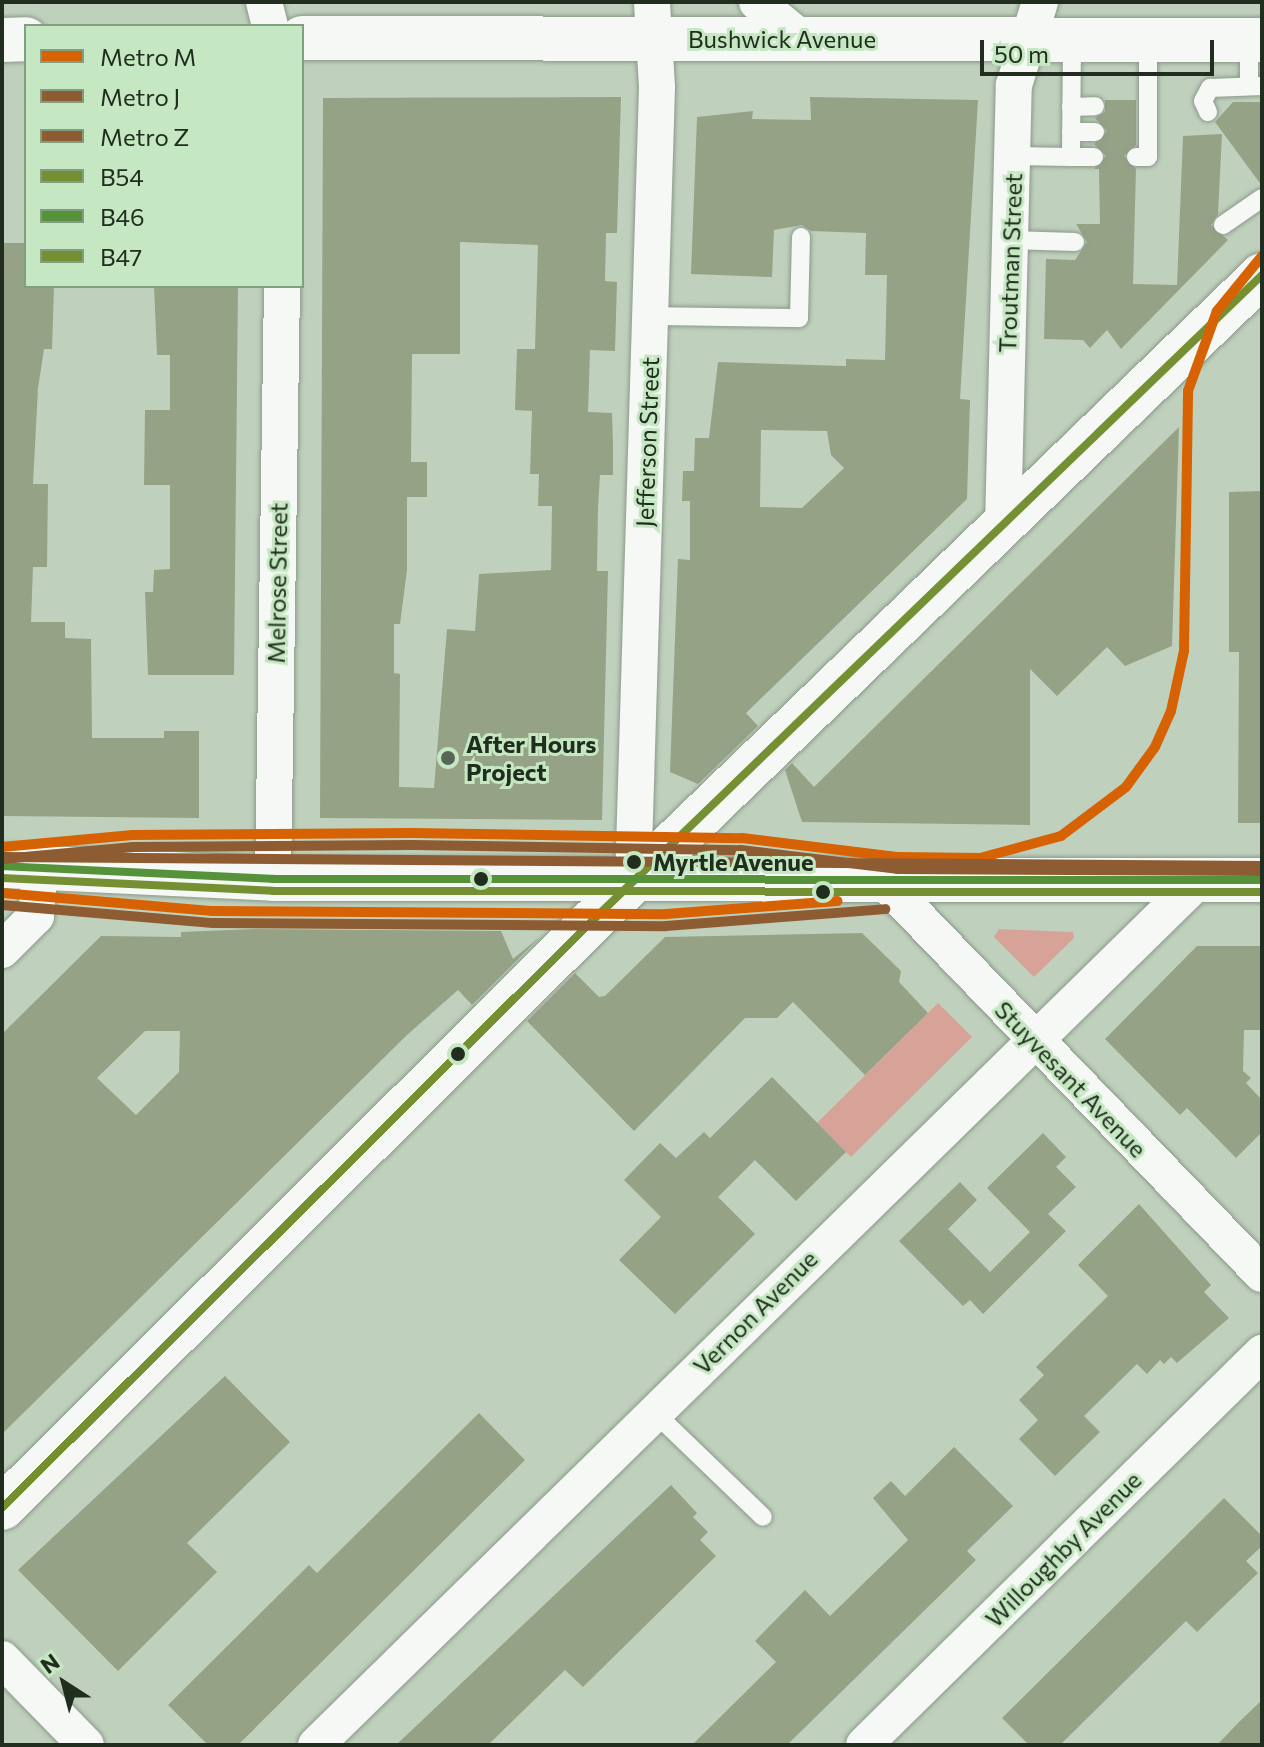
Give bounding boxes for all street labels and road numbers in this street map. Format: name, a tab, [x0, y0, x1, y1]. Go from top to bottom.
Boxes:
street label: Bushwick Avenue	[688, 25, 876, 53]
street label: Troutman Street	[992, 173, 1028, 353]
street label: Jefferson Street	[630, 356, 664, 528]
street label: Melrose Street	[261, 502, 293, 664]
street label: Stuyvesant Avenue	[989, 995, 1153, 1163]
street label: Vernon Avenue	[687, 1244, 823, 1380]
street label: Willoughby Avenue	[979, 1465, 1147, 1633]

